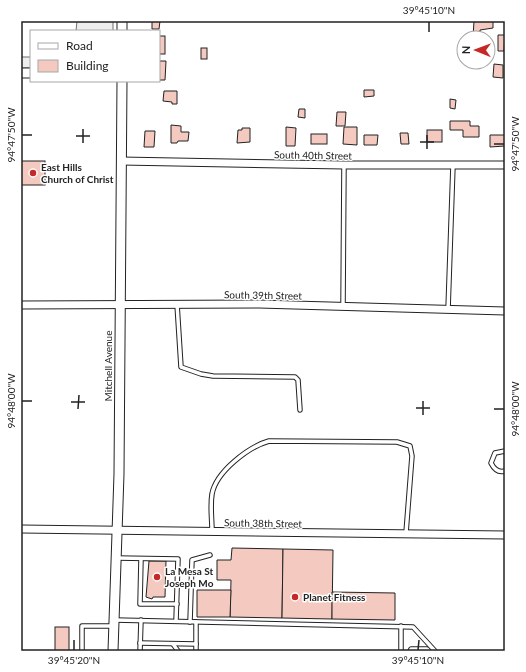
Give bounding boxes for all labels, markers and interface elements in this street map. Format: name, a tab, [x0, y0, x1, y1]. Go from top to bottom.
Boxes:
text: 39°45'10"N	[403, 4, 455, 16]
legend	[30, 30, 160, 82]
north arrow	[456, 30, 496, 70]
text: Road	[66, 38, 93, 53]
text: N	[459, 45, 472, 54]
text: Building	[66, 58, 109, 73]
text: 94°47'50"W	[5, 107, 17, 163]
text: 94°47'50"W	[509, 116, 521, 172]
street label: South 40th Street	[274, 148, 353, 162]
place label: East Hills Church of Christ	[41, 161, 114, 185]
marker: East Hills Church of Christ	[28, 168, 38, 178]
street label: South 39th Street	[224, 288, 303, 302]
street label: Mitchell Avenue	[102, 331, 114, 401]
text: 94°48'00"W	[5, 373, 17, 429]
text: 94°48'00"W	[509, 381, 521, 437]
street label: South 38th Street	[224, 516, 303, 530]
place label: La Mesa St Joseph Mo	[165, 565, 214, 589]
marker: La Mesa St Joseph Mo	[152, 572, 162, 582]
place label: Planet Fitness	[303, 591, 366, 603]
marker: Planet Fitness	[290, 592, 300, 602]
text: 39°45'20"N	[48, 654, 100, 666]
text: 39°45'10"N	[392, 654, 444, 666]

